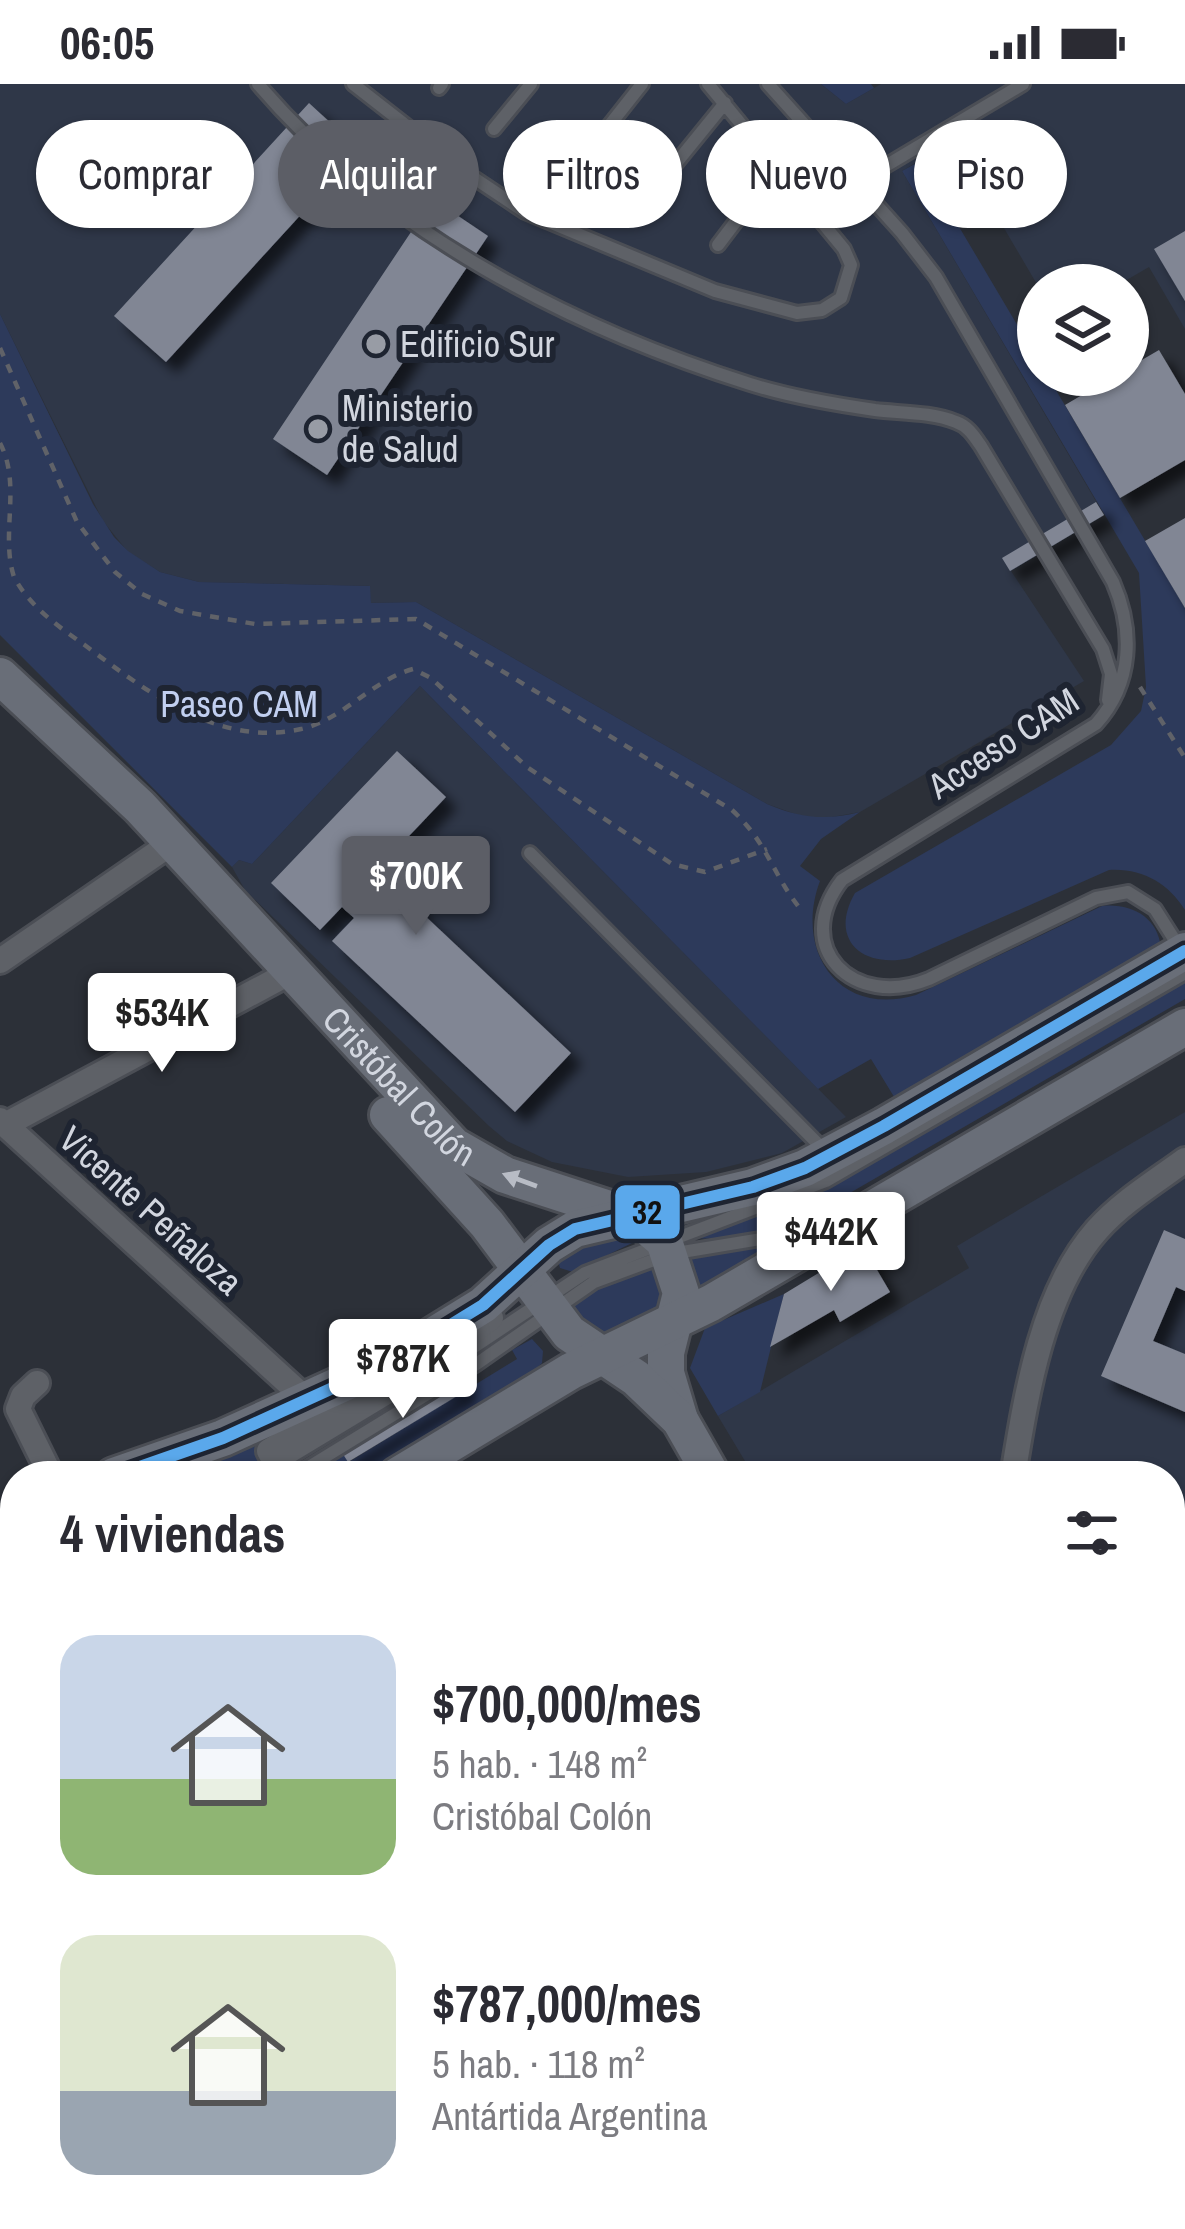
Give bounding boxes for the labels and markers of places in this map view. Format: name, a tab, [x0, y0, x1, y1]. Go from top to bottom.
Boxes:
place label: Edificio Sur	[400, 320, 554, 368]
marker: Edificio Sur	[363, 331, 389, 357]
place label: Ministerio de Salud	[342, 384, 473, 473]
marker: Ministerio de Salud	[305, 416, 331, 442]
pin: $700K	[332, 836, 500, 938]
pin: $534K	[78, 973, 246, 1075]
pin: $442K	[747, 1192, 915, 1294]
pin: $787K	[319, 1319, 487, 1421]

